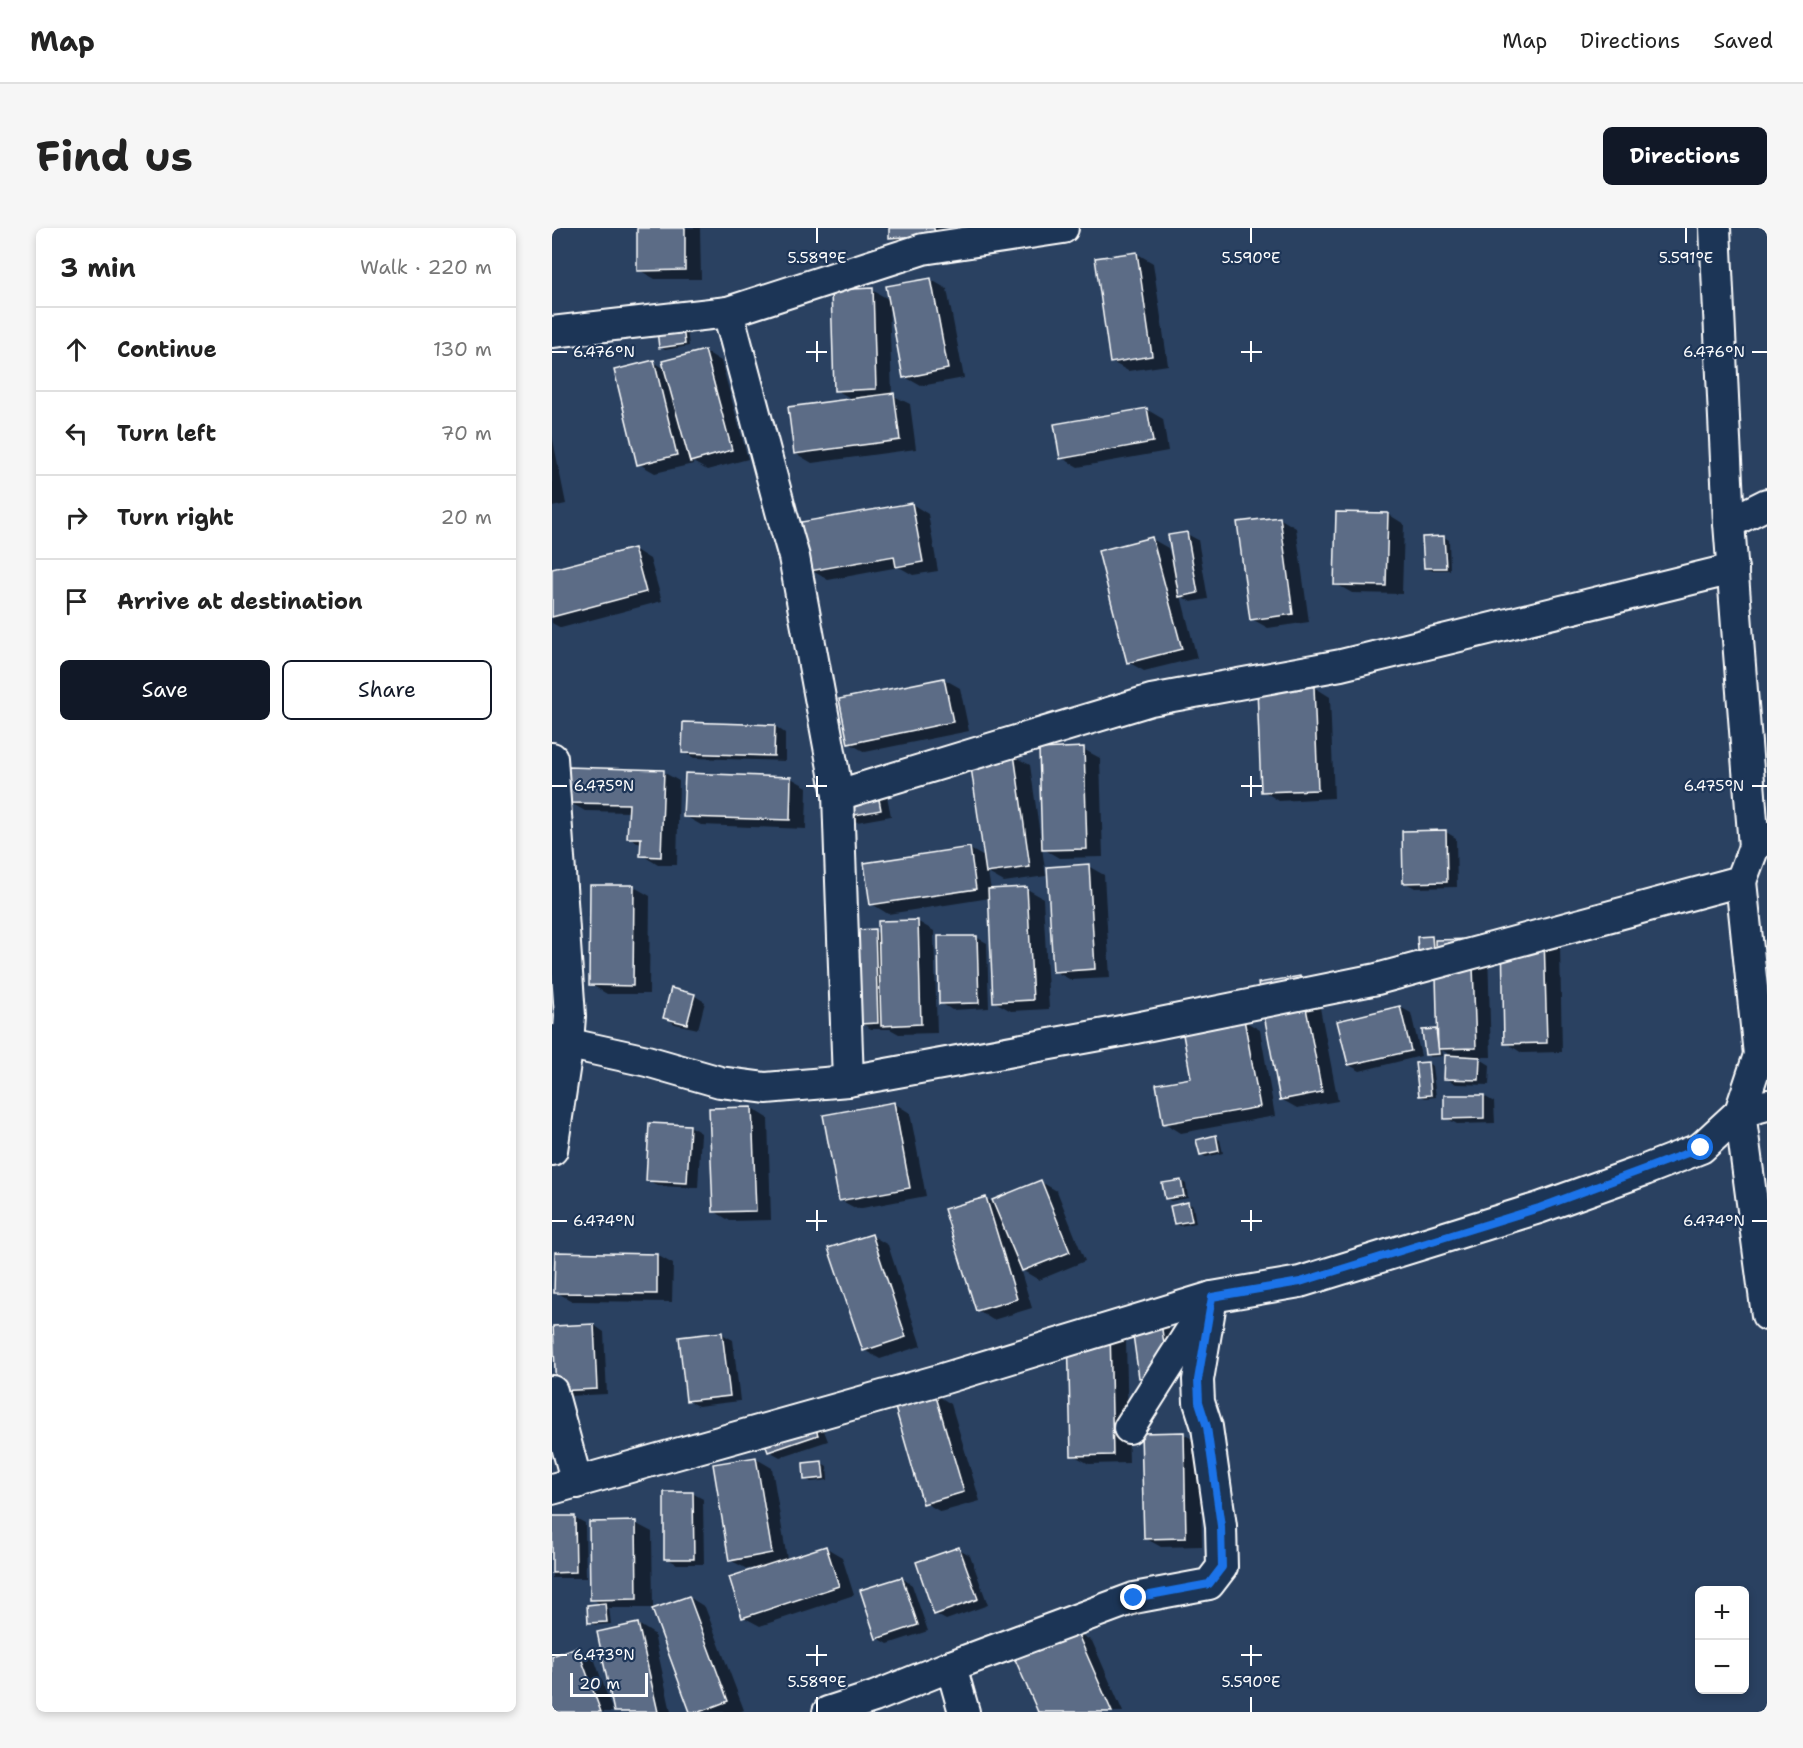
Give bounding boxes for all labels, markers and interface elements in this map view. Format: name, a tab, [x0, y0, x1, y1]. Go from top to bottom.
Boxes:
text: Map	[30, 22, 95, 60]
text: Map	[1502, 27, 1547, 55]
text: Directions	[1580, 27, 1680, 55]
text: Saved	[1713, 27, 1773, 55]
button: Directions	[1603, 127, 1767, 185]
text: Find us	[36, 128, 193, 184]
text: 5.589°E	[788, 248, 846, 268]
text: 5.590°E	[1221, 248, 1281, 268]
text: 5.591°E	[1659, 248, 1713, 268]
text: 3 min	[60, 250, 136, 285]
text: Walk · 220 m	[360, 254, 492, 280]
icon: ahead	[60, 333, 93, 366]
text: Continue	[117, 335, 217, 364]
text: 130 m	[433, 336, 492, 362]
text: 6.476°N	[573, 342, 635, 362]
text: 6.476°N	[1683, 342, 1745, 362]
icon: left	[60, 417, 93, 450]
text: Turn left	[117, 419, 216, 448]
text: 70 m	[440, 420, 492, 446]
icon: right	[60, 501, 93, 534]
text: Turn right	[117, 503, 234, 532]
text: 20 m	[441, 504, 492, 530]
icon: arrive	[60, 585, 93, 618]
text: Arrive at destination	[117, 587, 363, 616]
button: Save	[60, 660, 270, 720]
button: Share	[282, 660, 492, 720]
text: 6.475°N	[574, 776, 634, 796]
text: 6.475°N	[1684, 776, 1744, 796]
route start	[1687, 1134, 1713, 1160]
text: 6.474°N	[573, 1211, 635, 1231]
text: 6.474°N	[1683, 1211, 1745, 1231]
route end	[1120, 1584, 1146, 1610]
map controls	[1695, 1586, 1749, 1694]
button: +	[1695, 1586, 1749, 1640]
button: −	[1695, 1640, 1749, 1694]
text: 6.473°N	[573, 1645, 635, 1665]
scale bar	[570, 1670, 648, 1698]
text: 5.589°E	[788, 1672, 846, 1692]
text: 5.590°E	[1221, 1672, 1281, 1692]
text: 20 m	[579, 1673, 620, 1694]

